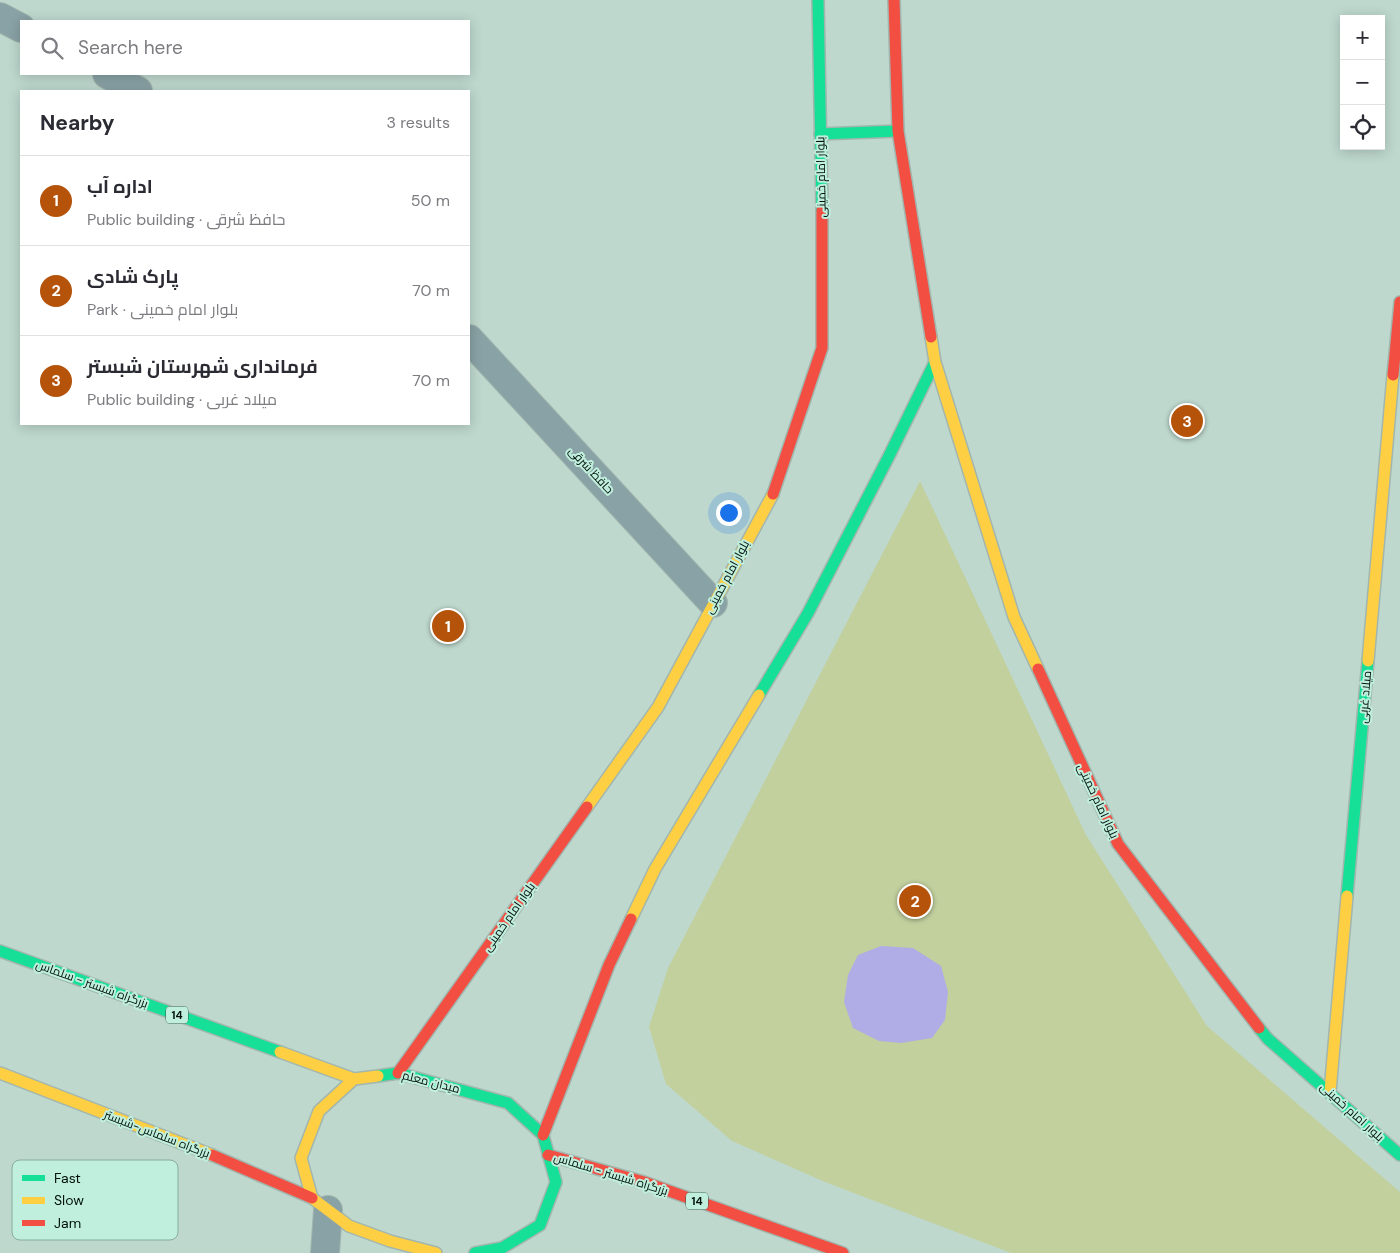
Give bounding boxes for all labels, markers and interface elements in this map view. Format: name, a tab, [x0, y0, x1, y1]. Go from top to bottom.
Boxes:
map controls	[1340, 15, 1385, 150]
button: +	[1340, 15, 1385, 60]
search box	[20, 20, 470, 75]
icon: search	[38, 34, 66, 62]
text: Search here	[78, 35, 183, 60]
button: −	[1340, 60, 1385, 105]
button: locate	[1340, 105, 1385, 150]
text: Nearby	[40, 109, 114, 137]
text: 3 results	[387, 112, 450, 133]
street label: بلوار امام خمینی	[812, 136, 830, 218]
text: اداره آب	[87, 174, 153, 199]
text: 1	[53, 190, 59, 211]
text: 50 m	[411, 190, 450, 211]
text: Public building · حافظ شرقی	[87, 209, 285, 230]
text: پارک شادی	[87, 264, 179, 289]
text: 2	[51, 280, 61, 301]
text: 70 m	[412, 280, 450, 301]
text: Park · بلوار امام خمینی	[87, 299, 238, 320]
text: فرمانداری شهرستان شبستر	[87, 354, 318, 379]
text: 3	[51, 370, 61, 391]
text: 70 m	[412, 370, 450, 391]
text: Public building · میلاد غربی	[87, 389, 277, 410]
pin: 3	[1171, 402, 1203, 440]
street label: حافظ شرقی	[565, 443, 617, 497]
your location	[716, 500, 742, 526]
street label: بلوار امام خمینی	[701, 537, 753, 617]
pin: 1	[432, 607, 464, 645]
street label: میلاد غربی	[1355, 670, 1375, 724]
street label: بلوار امام خمینی	[1074, 761, 1122, 841]
street label: بلوار امام خمینی	[479, 879, 539, 955]
pin: 2	[899, 882, 931, 920]
street label: بزرگراه شبستر - سلماس	[34, 956, 150, 1012]
road number: 14	[166, 1006, 188, 1024]
street label: میدان معلم	[400, 1067, 462, 1097]
street label: بلوار امام خمینی	[1317, 1079, 1387, 1145]
street label: بزرگراه سلماس-شبستر	[101, 1106, 212, 1162]
street label: بزرگراه شبستر - سلماس	[552, 1149, 670, 1199]
legend	[12, 1160, 178, 1240]
text: Fast	[54, 1169, 81, 1187]
text: Slow	[54, 1191, 84, 1209]
road number: 14	[686, 1192, 708, 1210]
text: Jam	[54, 1214, 81, 1232]

